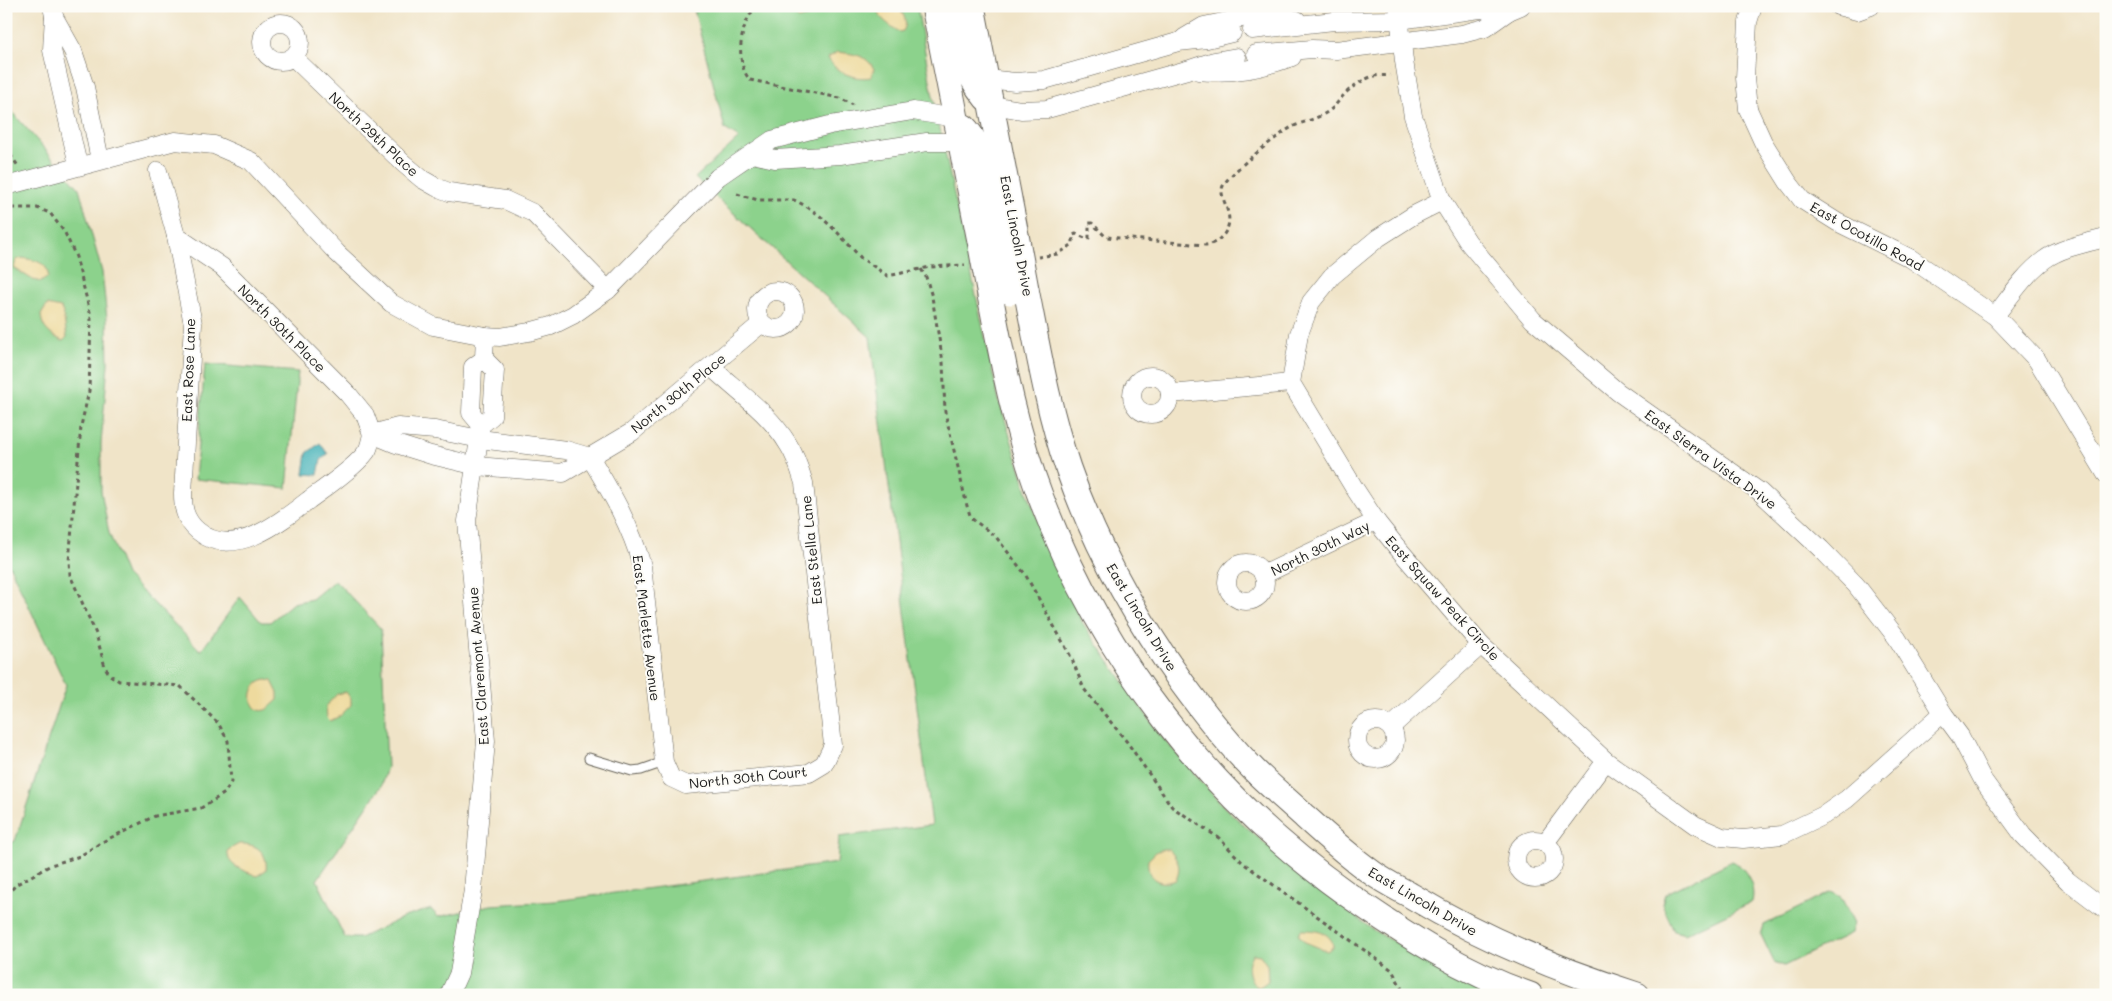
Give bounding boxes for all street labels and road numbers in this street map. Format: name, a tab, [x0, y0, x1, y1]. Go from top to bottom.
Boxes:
street label: North 29th Place	[325, 87, 423, 181]
street label: East Lincoln Drive	[996, 174, 1038, 298]
street label: East Ocotillo Road	[1807, 197, 1927, 275]
street label: North 30th Place	[234, 280, 330, 376]
street label: East Rose Lane	[177, 318, 199, 422]
street label: North 30th Place	[626, 349, 730, 437]
street label: East Sierra Vista Drive	[1641, 405, 1781, 513]
street label: East Stella Lane	[796, 494, 826, 606]
street label: North 30th Way	[1267, 516, 1373, 580]
street label: East Squaw Peak Circle	[1382, 531, 1504, 665]
street label: East Marlette Avenue	[629, 554, 665, 702]
street label: East Lincoln Drive	[1102, 559, 1182, 675]
street label: East Claremont Avenue	[463, 586, 493, 746]
street label: North 30th Court	[688, 761, 808, 793]
street label: East Lincoln Drive	[1365, 862, 1481, 940]

